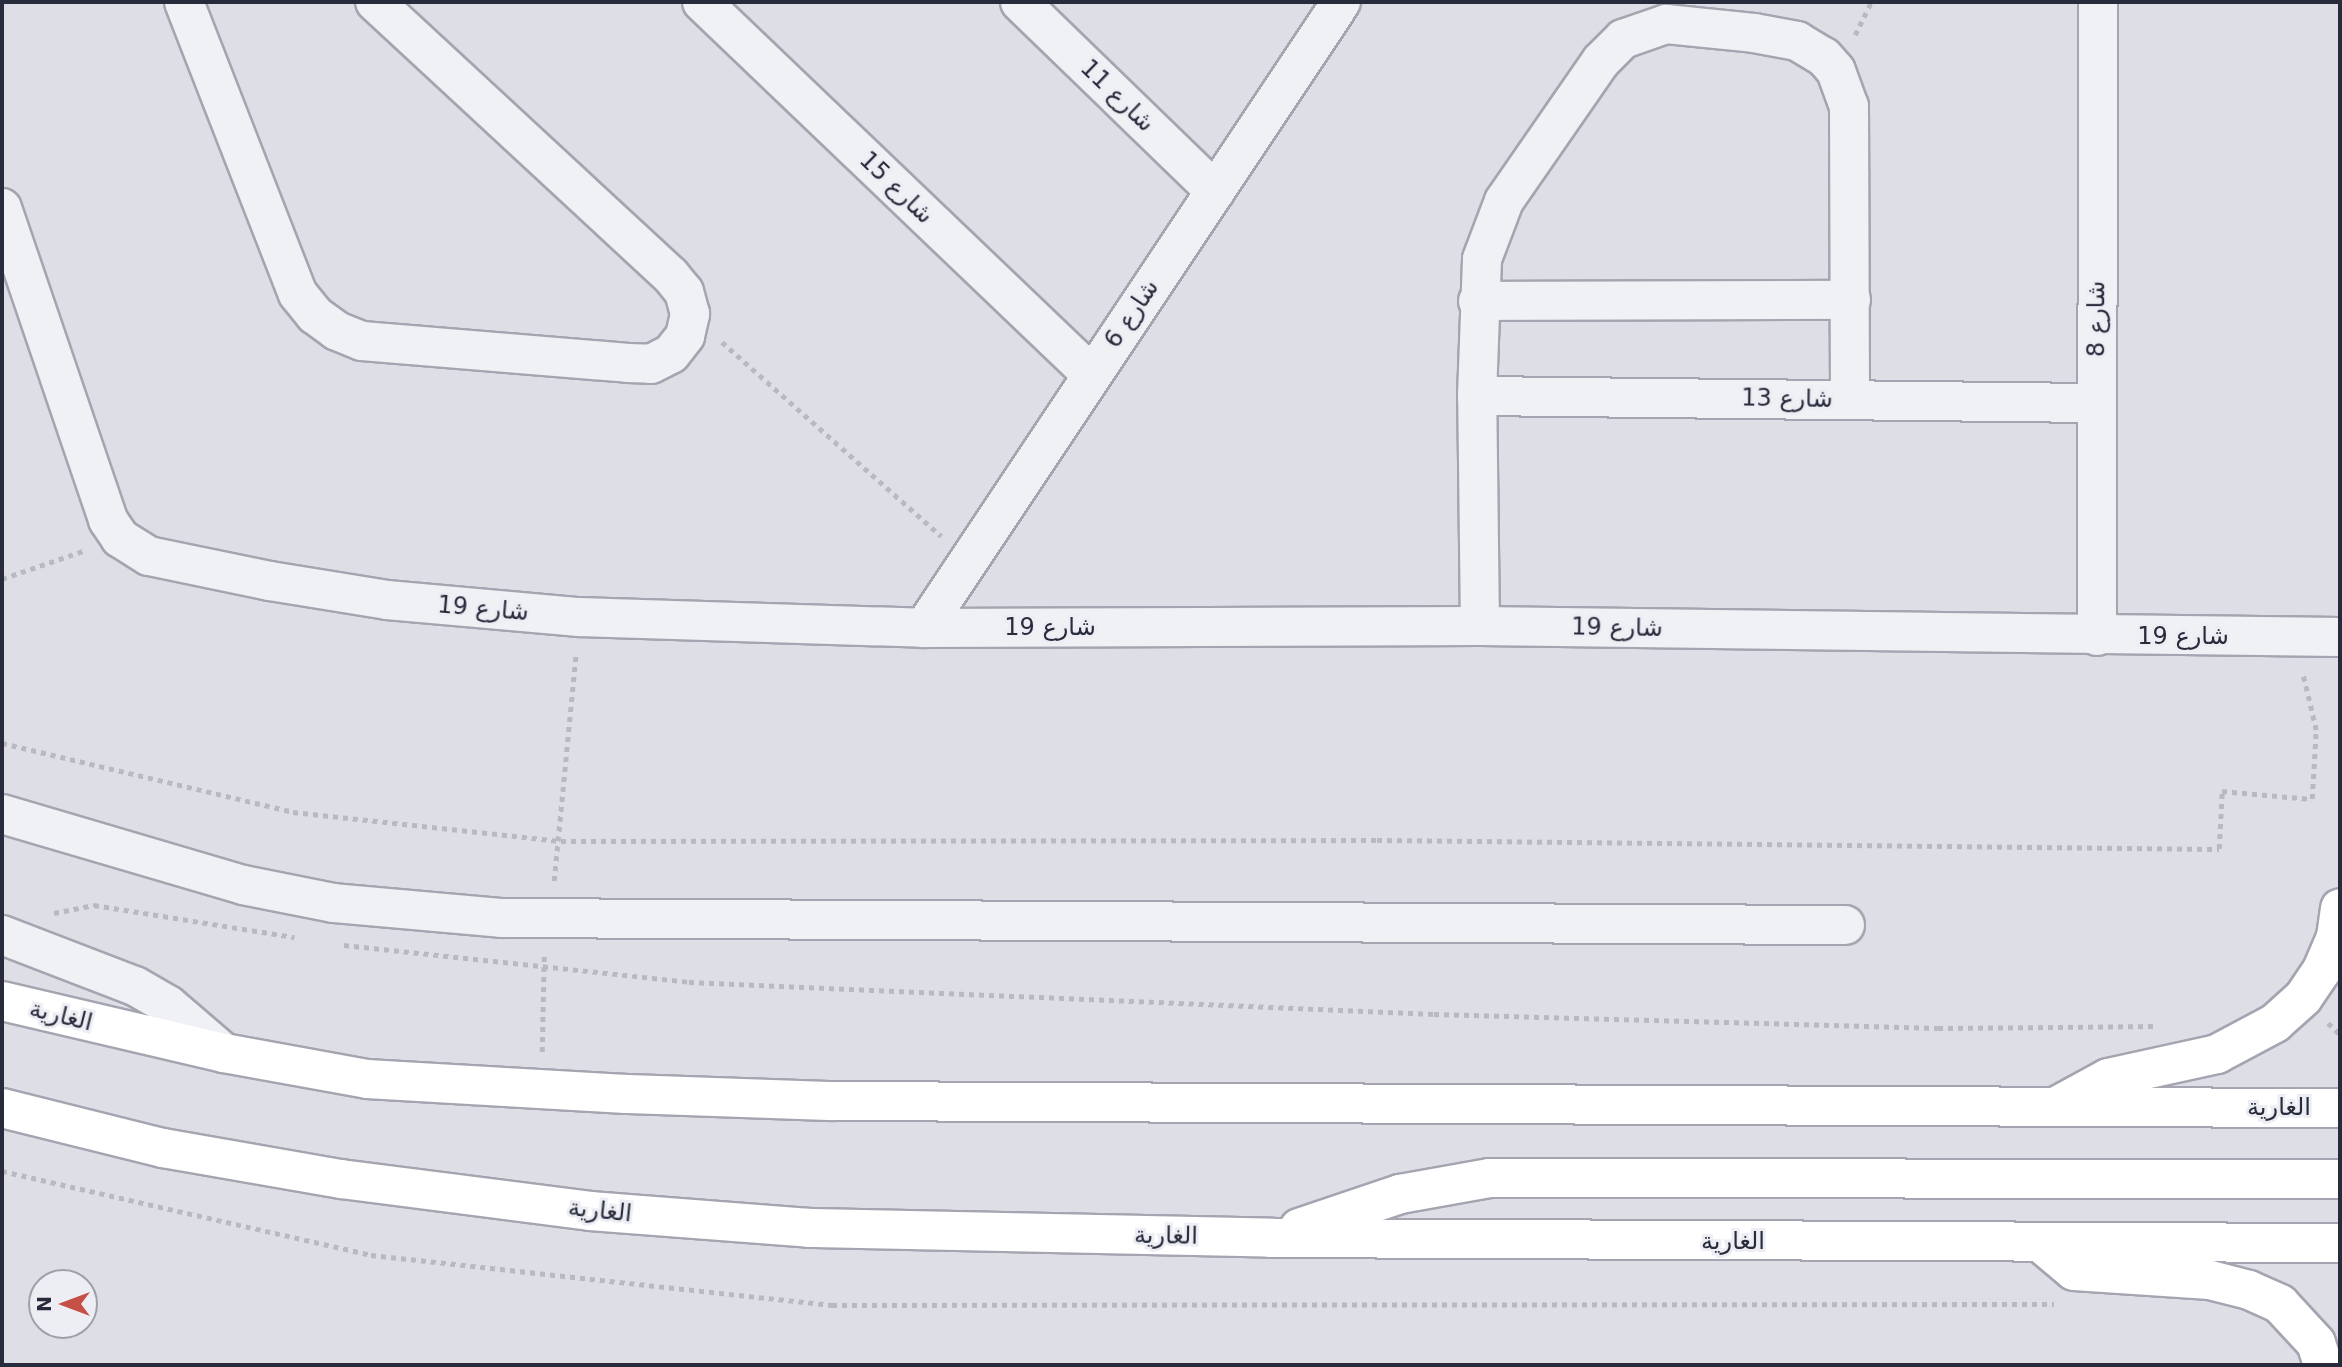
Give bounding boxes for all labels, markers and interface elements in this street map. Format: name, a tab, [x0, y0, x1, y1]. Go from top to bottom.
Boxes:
street label: شارع 11	[1074, 54, 1160, 138]
street label: شارع 15	[853, 146, 939, 230]
street label: شارع 6	[1099, 274, 1165, 354]
street label: شارع 8	[2083, 281, 2111, 357]
street label: شارع 13	[1741, 384, 1833, 414]
street label: شارع 19	[436, 591, 530, 627]
street label: شارع 19	[1571, 613, 1663, 643]
street label: شارع 19	[1004, 614, 1096, 642]
street label: شارع 19	[2137, 623, 2229, 651]
street label: الغارية	[26, 994, 96, 1038]
street label: الغارية	[2247, 1094, 2311, 1122]
street label: الغارية	[567, 1193, 633, 1229]
street label: الغارية	[1134, 1221, 1198, 1251]
street label: الغارية	[1701, 1228, 1765, 1256]
north arrow	[28, 1269, 98, 1339]
text: N	[33, 1296, 55, 1312]

